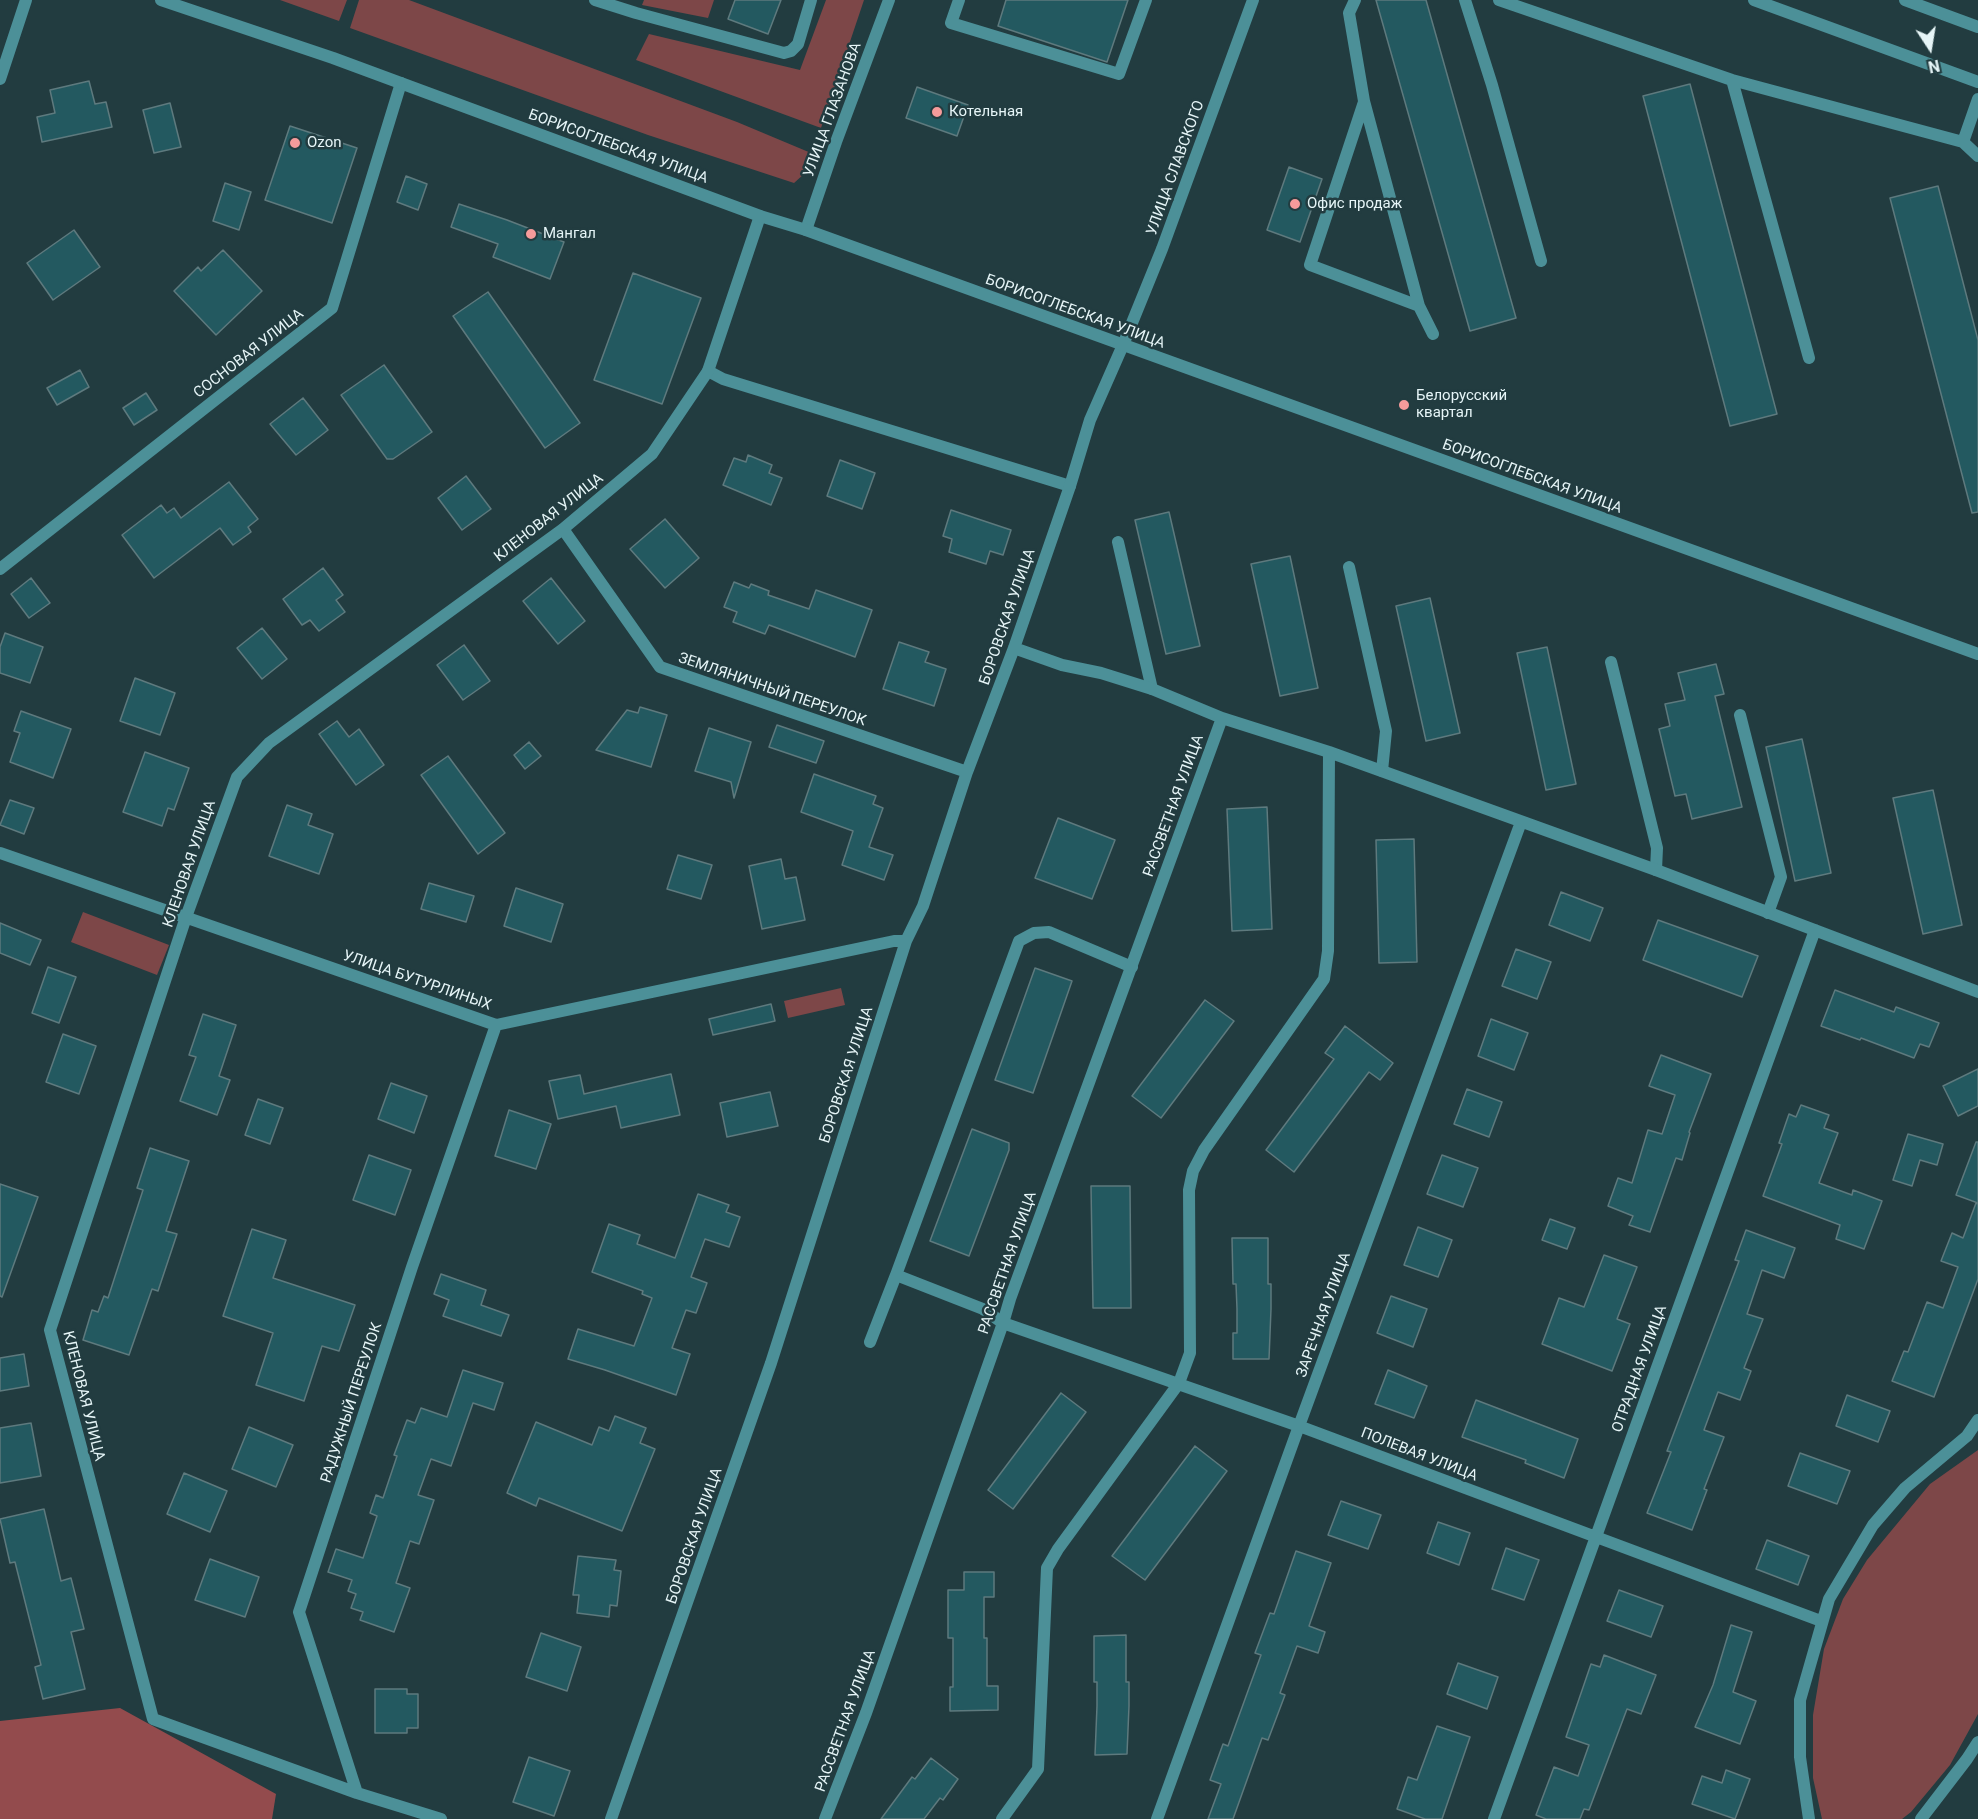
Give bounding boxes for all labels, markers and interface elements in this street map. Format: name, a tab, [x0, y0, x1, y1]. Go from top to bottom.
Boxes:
north arrow	[1900, 18, 1960, 78]
street label: УЛИЦА ГЛАЗАНОВА	[800, 40, 866, 180]
text: N	[1926, 56, 1941, 77]
street label: УЛИЦА СЛАВСКОГО	[1143, 98, 1209, 238]
place label: Котельная	[949, 103, 1023, 121]
marker: Котельная	[930, 105, 944, 119]
street label: БОРИСОГЛЕБСКАЯ УЛИЦА	[526, 106, 710, 188]
place label: Ozon	[307, 134, 341, 152]
marker: Ozon	[288, 136, 302, 150]
place label: Офис продаж	[1307, 195, 1402, 213]
marker: Офис продаж	[1288, 197, 1302, 211]
place label: Мангал	[543, 225, 596, 243]
marker: Мангал	[524, 227, 538, 241]
street label: БОРИСОГЛЕБСКАЯ УЛИЦА	[983, 271, 1167, 353]
street label: СОСНОВАЯ УЛИЦА	[190, 305, 308, 403]
place label: Белорусский квартал	[1416, 387, 1507, 422]
marker: Белорусский квартал	[1397, 398, 1411, 412]
street label: БОРИСОГЛЕБСКАЯ УЛИЦА	[1440, 436, 1624, 518]
street label: КЛЕНОВАЯ УЛИЦА	[491, 470, 607, 566]
street label: БОРОВСКАЯ УЛИЦА	[976, 547, 1040, 687]
street label: ЗЕМЛЯНИЧНЫЙ ПЕРЕУЛОК	[676, 649, 868, 731]
street label: РАССВЕТНАЯ УЛИЦА	[1140, 733, 1208, 879]
street label: КЛЕНОВАЯ УЛИЦА	[160, 798, 220, 930]
street label: УЛИЦА БУТУРЛИНЫХ	[340, 947, 494, 1015]
street label: БОРОВСКАЯ УЛИЦА	[816, 1004, 878, 1146]
street label: РАССВЕТНАЯ УЛИЦА	[975, 1189, 1041, 1337]
street label: ЗАРЕЧНАЯ УЛИЦА	[1293, 1250, 1355, 1380]
street label: ОТРАДНАЯ УЛИЦА	[1609, 1303, 1671, 1435]
street label: РАДУЖНЫЙ ПЕРЕУЛОК	[318, 1321, 386, 1485]
street label: КЛЕНОВАЯ УЛИЦА	[58, 1329, 108, 1463]
street label: ПОЛЕВАЯ УЛИЦА	[1358, 1424, 1480, 1486]
street label: БОРОВСКАЯ УЛИЦА	[663, 1466, 727, 1606]
street label: РАССВЕТНАЯ УЛИЦА	[812, 1648, 880, 1794]

